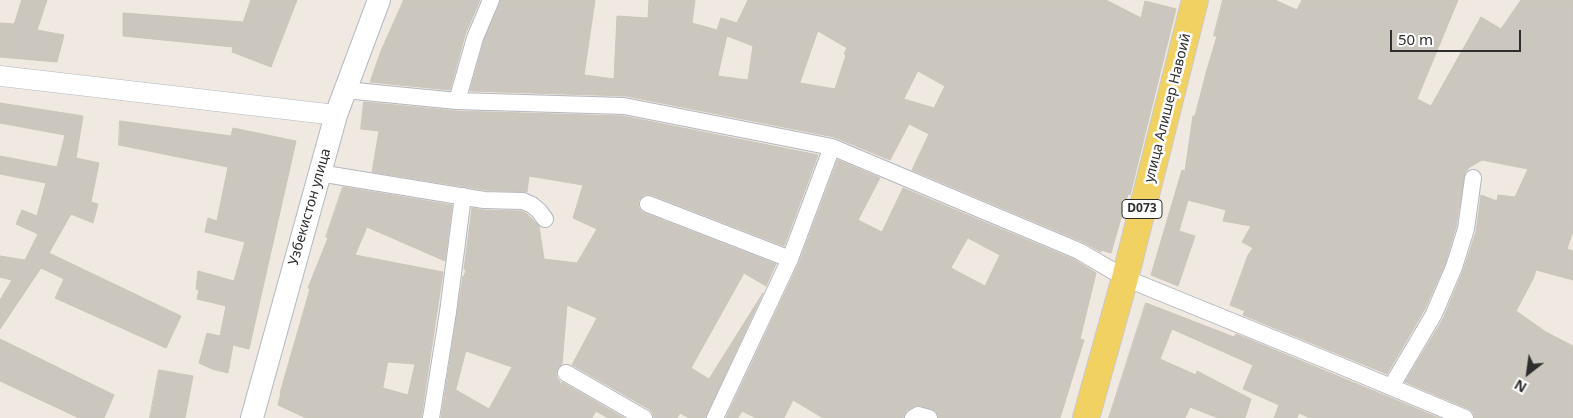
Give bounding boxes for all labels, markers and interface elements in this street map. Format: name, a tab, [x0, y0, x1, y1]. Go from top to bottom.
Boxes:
scale bar	[1393, 20, 1524, 52]
text: 50 m	[1398, 29, 1433, 49]
street label: улица Алишер Навоий	[1141, 32, 1195, 184]
street label: Узбекистон улица	[285, 147, 335, 267]
road number: D073	[1122, 200, 1162, 218]
north arrow	[1503, 348, 1553, 398]
text: N	[1511, 375, 1530, 398]

